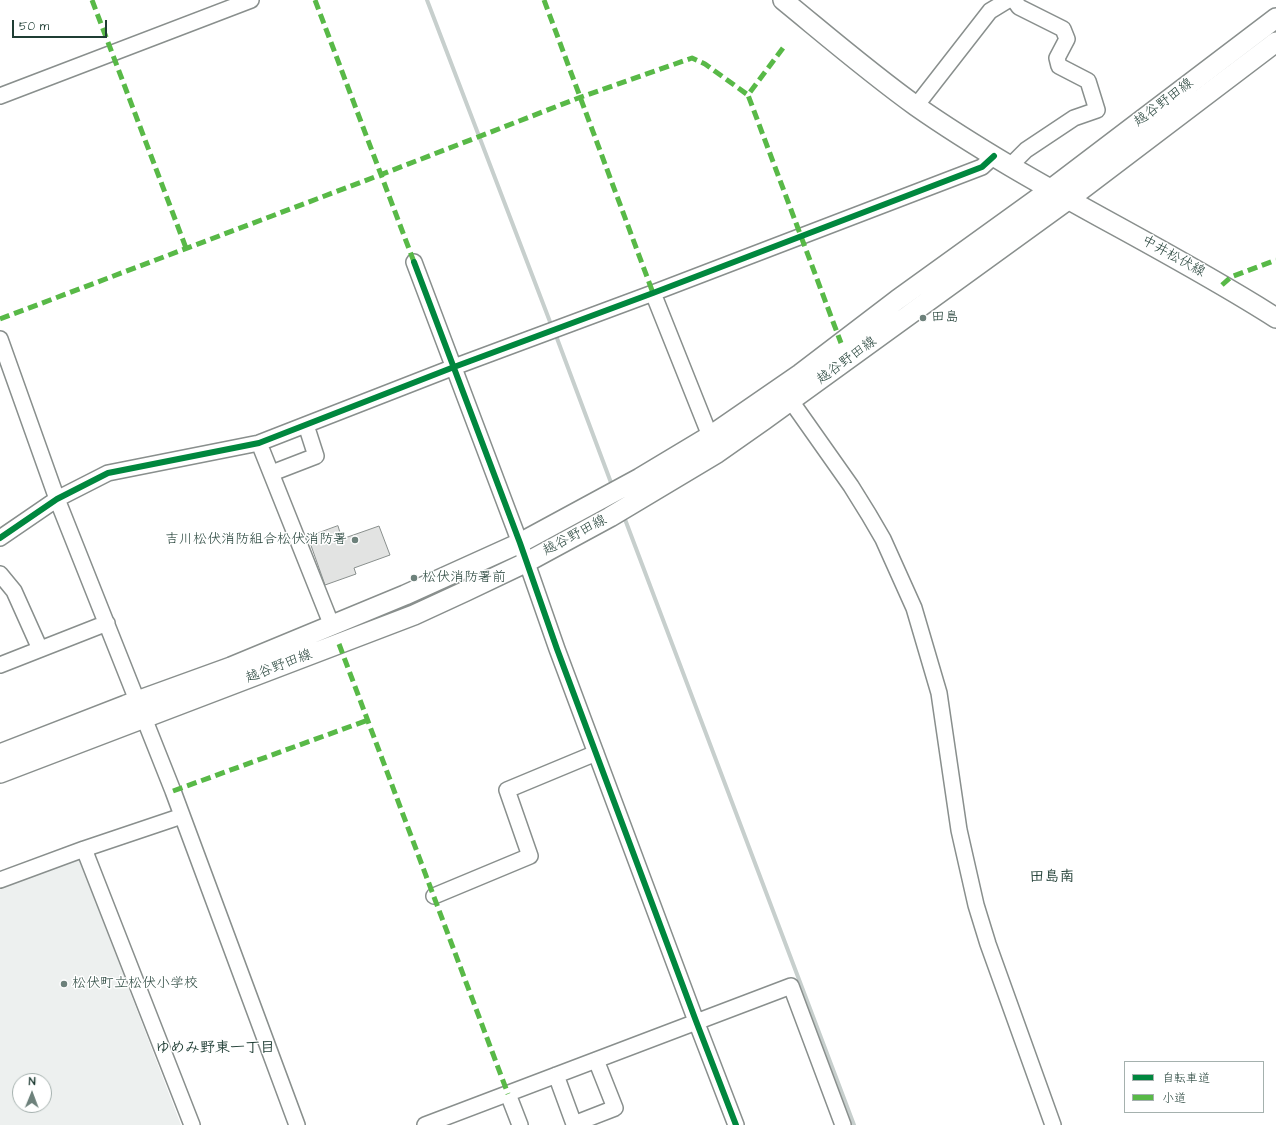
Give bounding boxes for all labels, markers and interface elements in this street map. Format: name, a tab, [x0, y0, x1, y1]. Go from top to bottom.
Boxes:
scale bar	[14, 12, 109, 38]
text: 50 m	[19, 18, 49, 35]
street label: 越谷野田線	[1131, 75, 1197, 131]
street label: 中井松伏線	[1138, 233, 1208, 281]
place label: 田島	[931, 310, 959, 326]
marker: 田島	[918, 313, 928, 323]
street label: 越谷野田線	[814, 334, 880, 388]
street label: 越谷野田線	[540, 512, 610, 560]
place label: 吉川松伏消防組合松伏消防署	[165, 532, 347, 548]
marker: 吉川松伏消防組合松伏消防署	[350, 535, 360, 545]
place label: 松伏消防署前	[422, 570, 506, 586]
marker: 松伏消防署前	[409, 573, 419, 583]
street label: 越谷野田線	[243, 647, 315, 687]
district label: 田島南	[1030, 869, 1074, 887]
place label: 松伏町立松伏小学校	[72, 976, 198, 992]
marker: 松伏町立松伏小学校	[59, 979, 69, 989]
district label: ゆめみ野東一丁目	[155, 1040, 275, 1058]
legend	[1124, 1061, 1264, 1113]
text: 自転車道	[1162, 1070, 1210, 1087]
north arrow	[12, 1073, 52, 1113]
text: N	[29, 1074, 36, 1089]
text: 小道	[1162, 1090, 1186, 1107]

